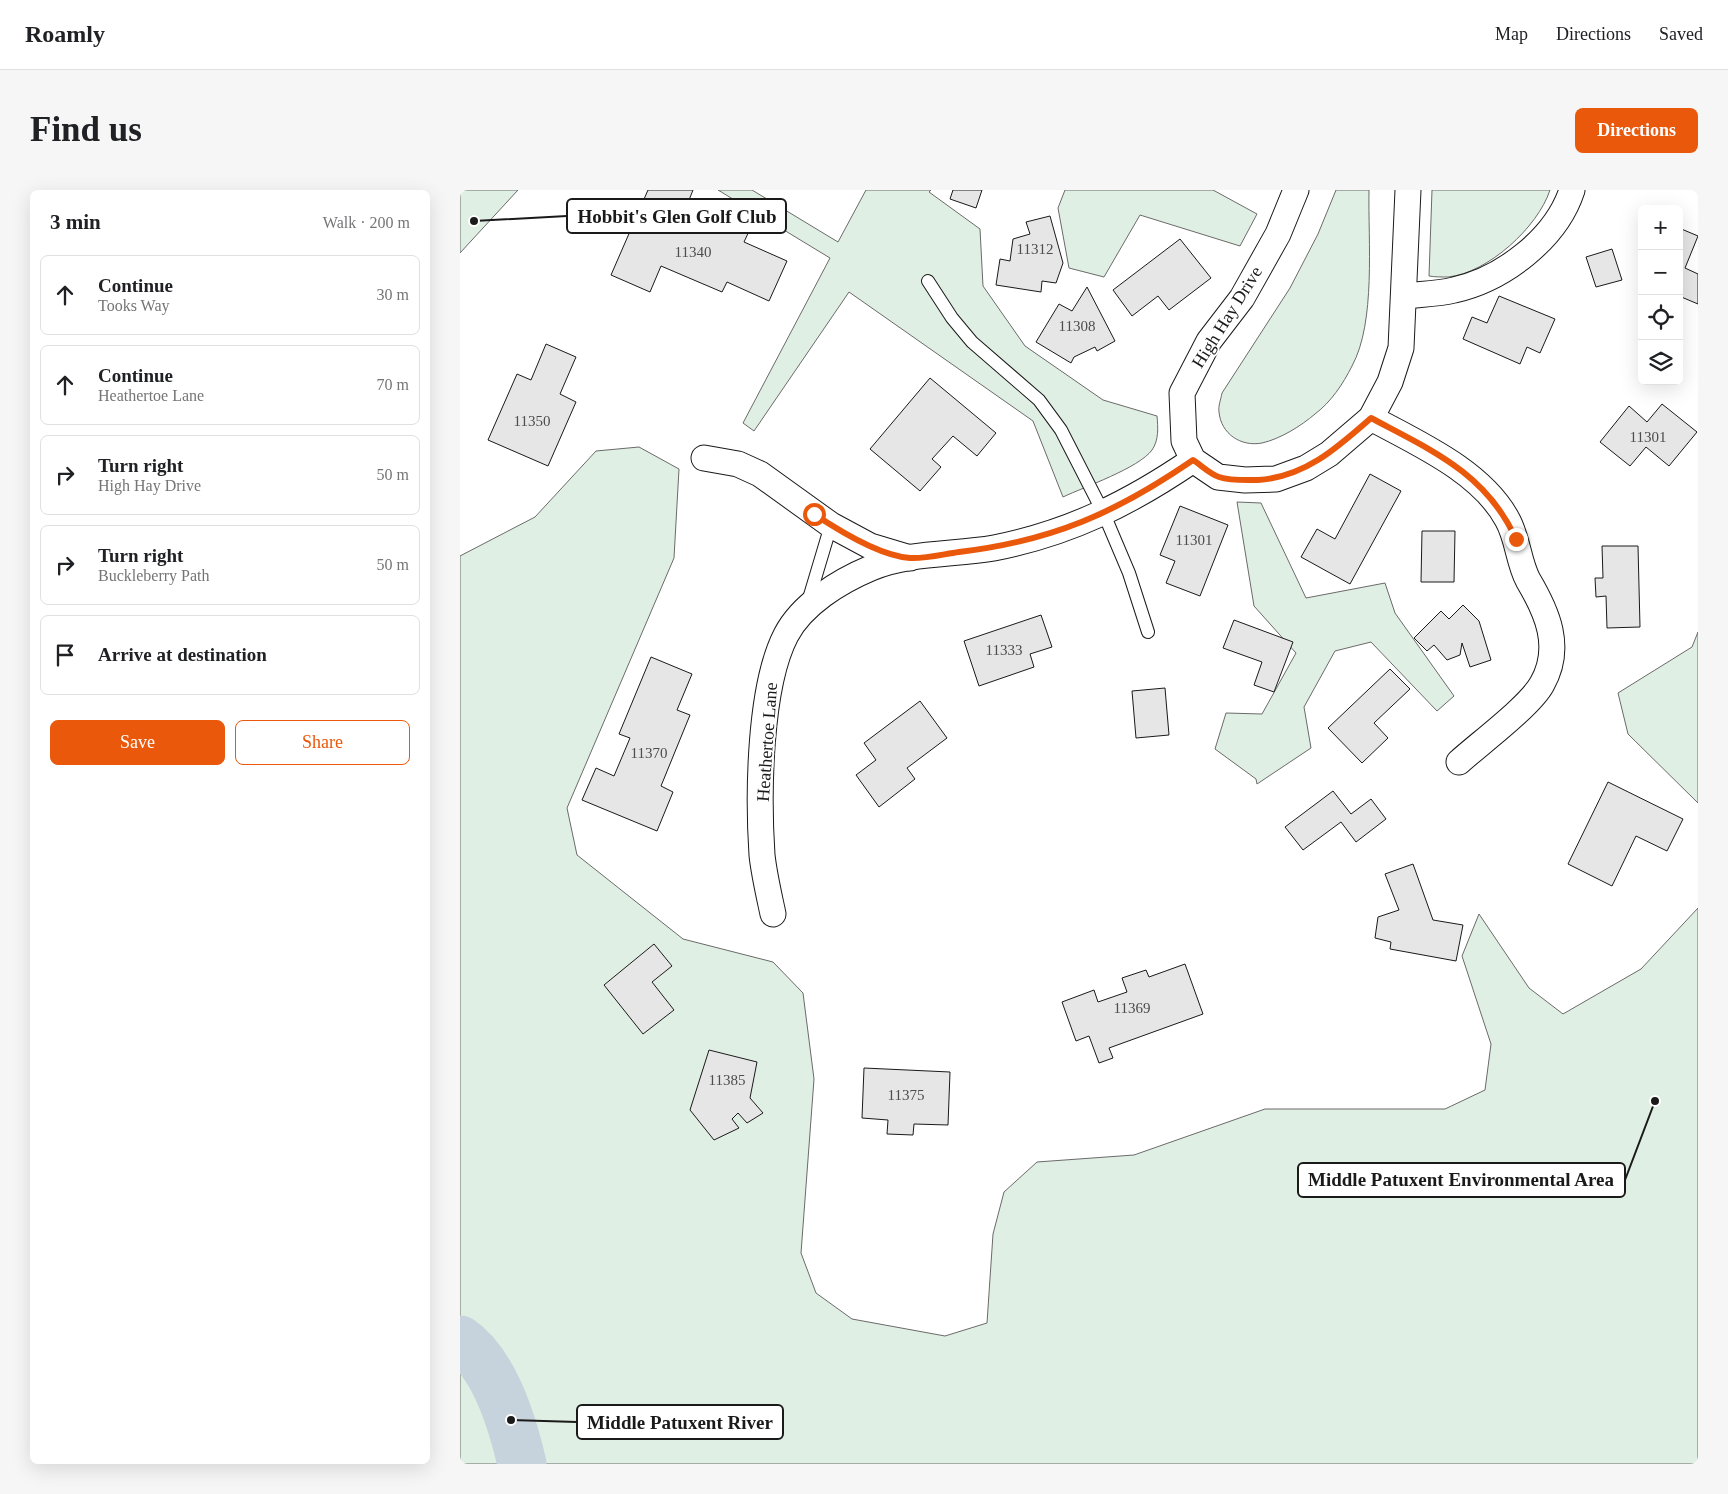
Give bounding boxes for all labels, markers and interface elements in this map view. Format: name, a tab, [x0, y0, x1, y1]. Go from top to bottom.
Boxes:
text: Roamly	[25, 21, 105, 47]
text: Map	[1495, 24, 1528, 44]
text: Directions	[1556, 24, 1631, 44]
text: Saved	[1659, 24, 1703, 44]
button: Directions	[1575, 108, 1698, 153]
text: Find us	[30, 110, 142, 149]
callout: Hobbit's Glen Golf Club	[567, 199, 786, 233]
map controls	[1638, 205, 1683, 385]
button: +	[1638, 205, 1683, 250]
text: Hobbit's Glen Golf Club	[577, 206, 777, 227]
text: 3 min	[50, 210, 101, 234]
text: Walk · 200 m	[323, 214, 410, 231]
house number: 11312	[1017, 241, 1053, 257]
house number: 11340	[675, 244, 711, 260]
button: −	[1638, 250, 1683, 295]
street label: High Hay Drive	[1188, 263, 1266, 371]
text: Continue	[98, 275, 173, 296]
icon: ahead	[51, 281, 79, 309]
text: 30 m	[377, 286, 409, 303]
button: locate	[1638, 295, 1683, 340]
text: Tooks Way	[98, 297, 170, 314]
house number: 11308	[1059, 318, 1095, 334]
button: layers	[1638, 340, 1683, 385]
text: Continue	[98, 365, 173, 386]
icon: ahead	[51, 371, 79, 399]
text: 70 m	[377, 376, 409, 393]
text: Heathertoe Lane	[98, 387, 204, 404]
house number: 11350	[514, 413, 550, 429]
house number: 11301	[1630, 429, 1666, 445]
text: Turn right	[98, 455, 183, 476]
icon: right	[51, 461, 79, 489]
text: 50 m	[377, 466, 409, 483]
text: High Hay Drive	[98, 477, 201, 494]
route start	[803, 503, 826, 526]
route end	[1505, 528, 1528, 551]
house number: 11301	[1176, 532, 1212, 548]
text: Turn right	[98, 545, 183, 566]
icon: right	[51, 551, 79, 579]
text: 50 m	[377, 556, 409, 573]
text: Buckleberry Path	[98, 567, 210, 584]
icon: arrive	[51, 641, 79, 669]
house number: 11333	[986, 642, 1022, 658]
text: Arrive at destination	[98, 644, 267, 665]
street label: Heathertoe Lane	[753, 682, 781, 802]
button: Save	[50, 720, 225, 765]
button: Share	[235, 720, 410, 765]
house number: 11370	[631, 745, 667, 761]
house number: 11369	[1114, 1000, 1150, 1016]
house number: 11385	[709, 1072, 745, 1088]
house number: 11375	[888, 1087, 924, 1103]
callout: Middle Patuxent Environmental Area	[1298, 1163, 1625, 1197]
text: Middle Patuxent Environmental Area	[1308, 1169, 1614, 1190]
callout: Middle Patuxent River	[577, 1405, 783, 1439]
text: Middle Patuxent River	[587, 1412, 773, 1433]

